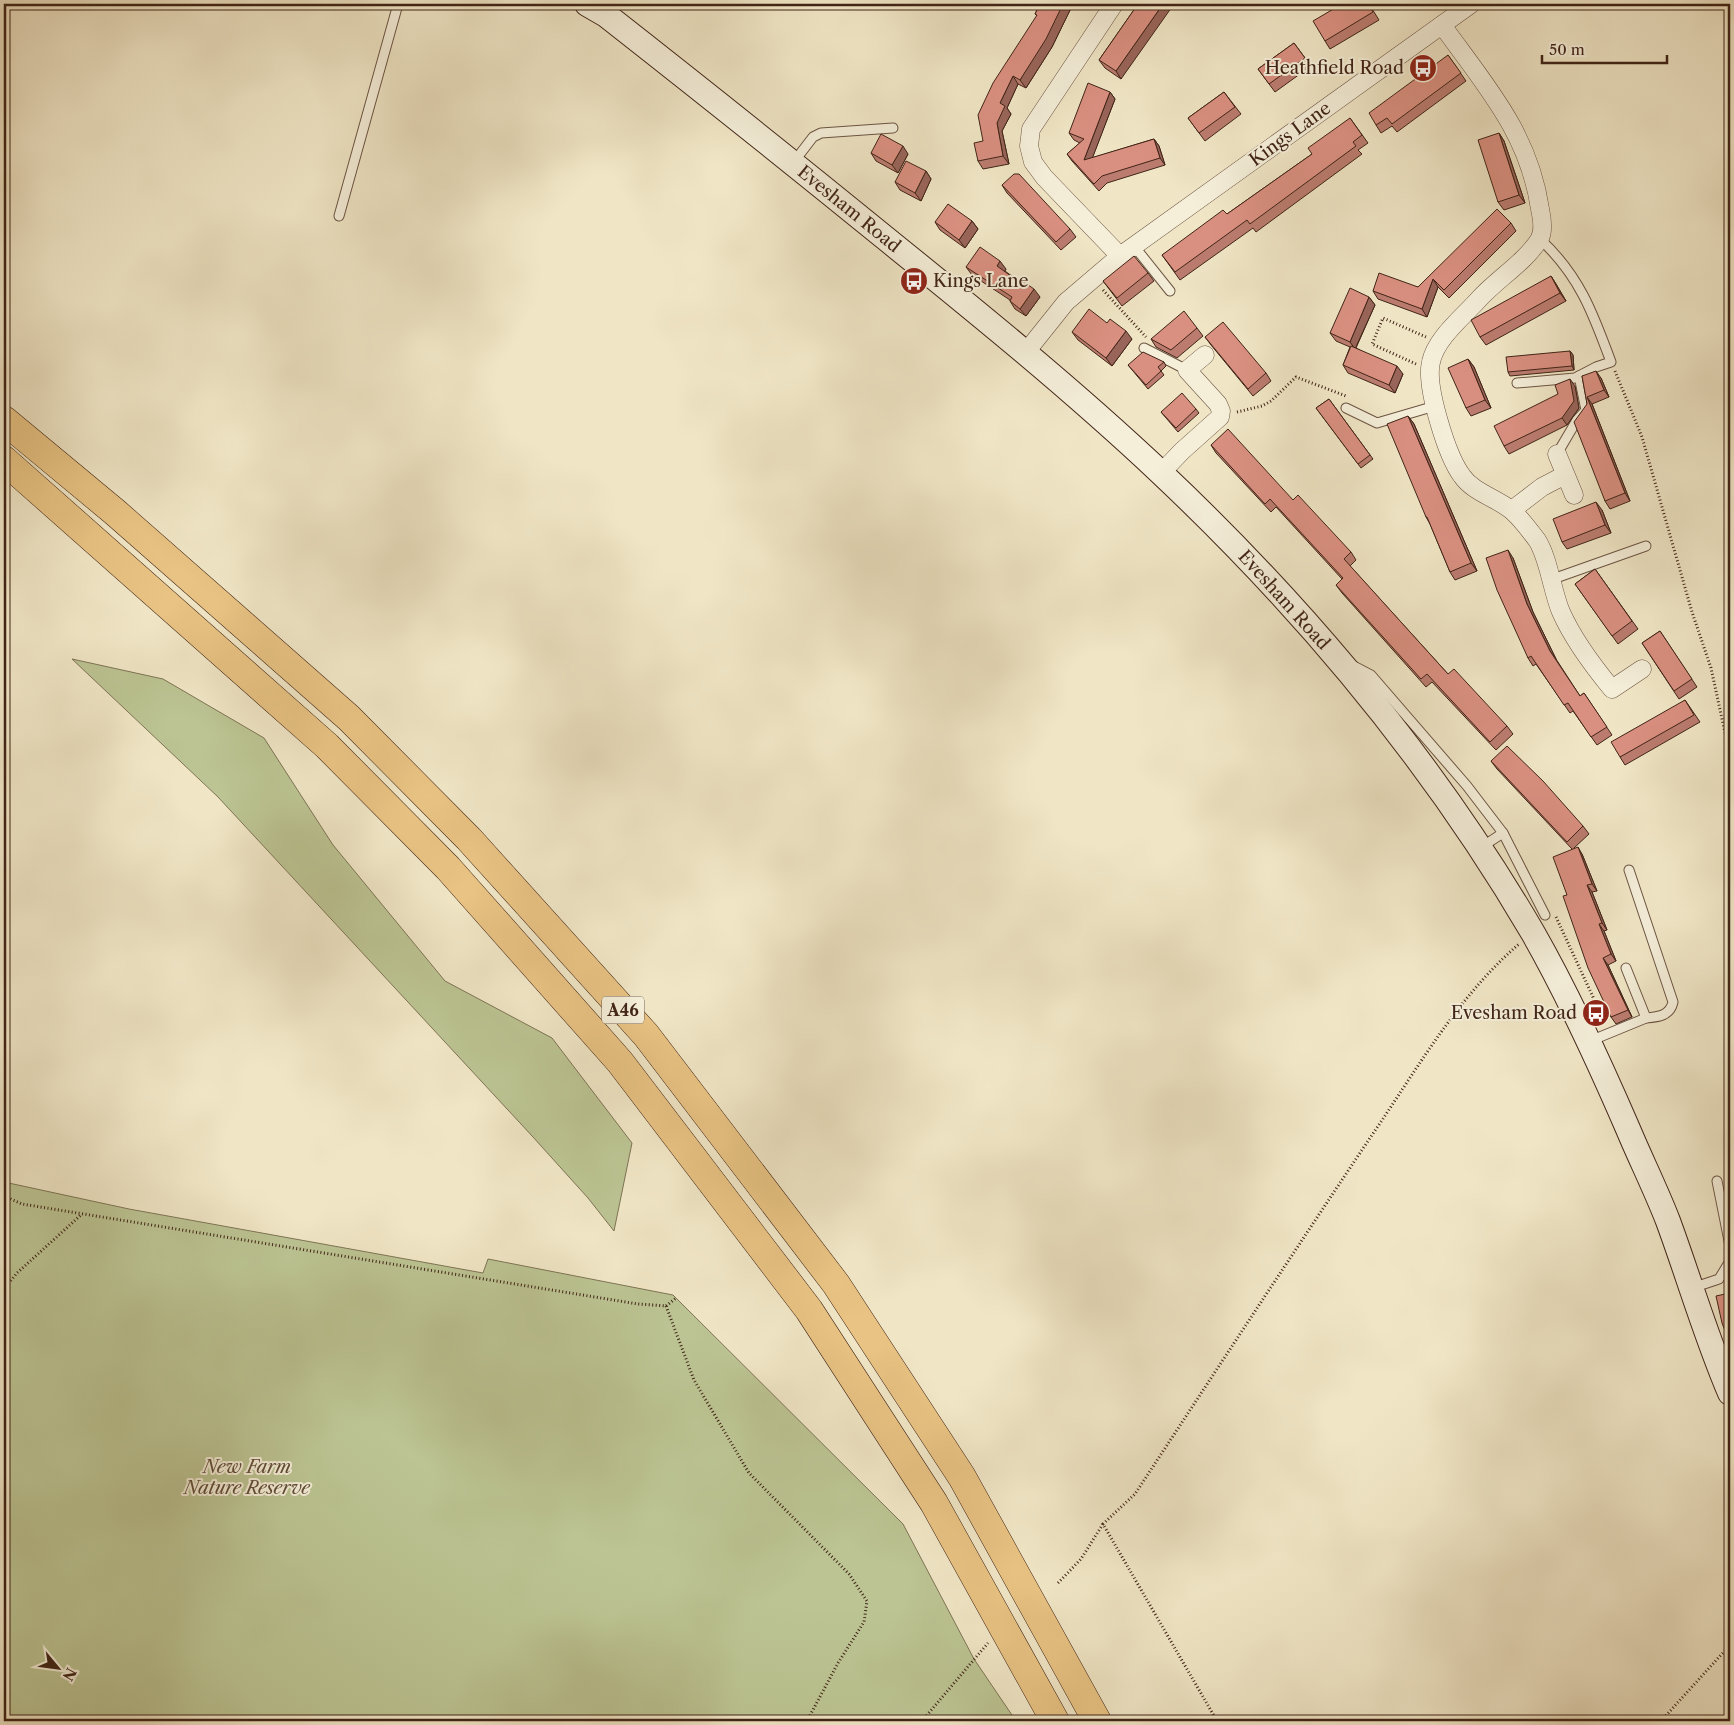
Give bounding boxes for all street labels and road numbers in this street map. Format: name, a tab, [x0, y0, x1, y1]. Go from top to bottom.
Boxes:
street label: Kings Lane	[1245, 97, 1335, 171]
street label: Evesham Road	[793, 161, 905, 257]
street label: Evesham Road	[1234, 546, 1334, 654]
road number: A46	[602, 996, 644, 1024]

